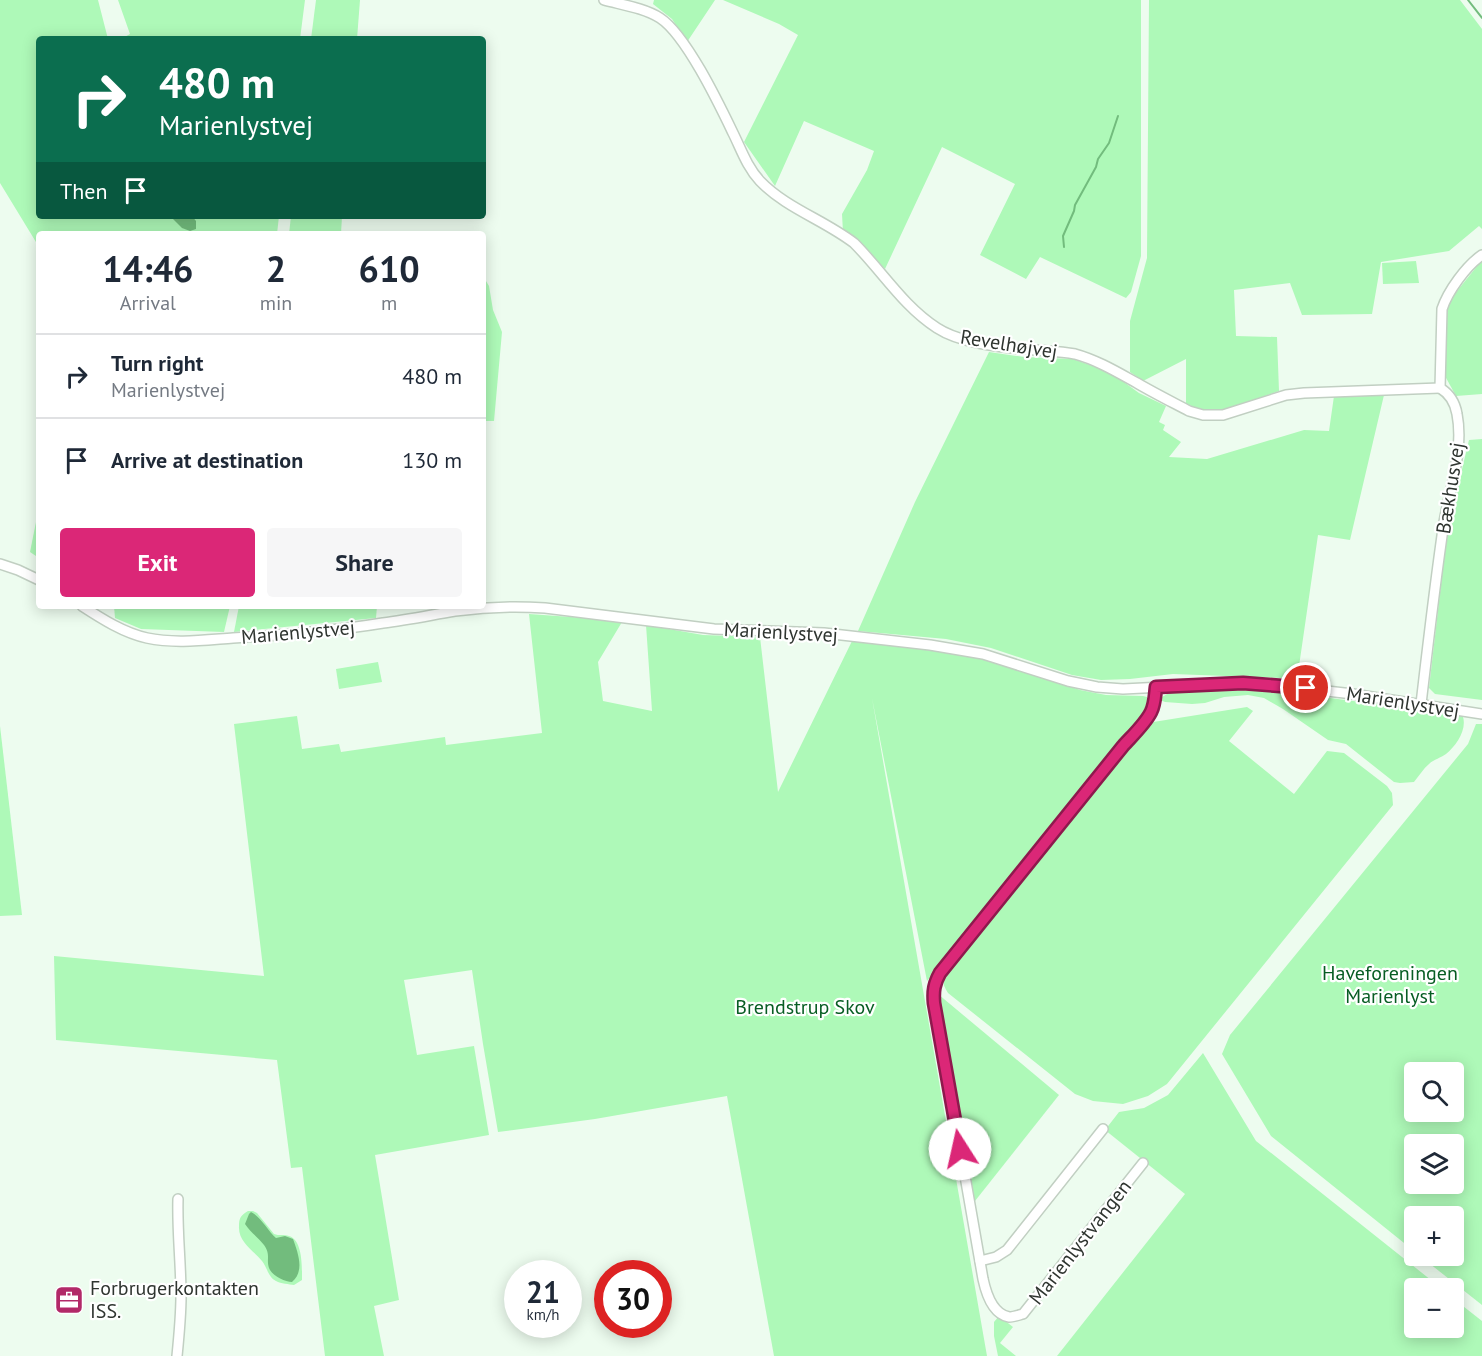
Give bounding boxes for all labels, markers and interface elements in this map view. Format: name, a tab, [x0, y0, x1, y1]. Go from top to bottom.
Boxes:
text: 480 m	[159, 55, 275, 110]
icon: right	[60, 60, 138, 138]
text: Marienlystvej	[159, 108, 313, 142]
icon: arrive	[119, 174, 152, 207]
text: Then	[60, 177, 107, 205]
text: 14:46	[102, 245, 194, 292]
text: 2	[266, 245, 286, 292]
text: 610	[359, 245, 420, 292]
text: Arrival	[120, 290, 176, 316]
text: min	[260, 290, 292, 316]
text: m	[381, 290, 397, 316]
street label: Revelhøjvej	[959, 323, 1059, 365]
text: Turn right	[111, 349, 203, 377]
icon: right	[60, 360, 93, 393]
text: 480 m	[402, 362, 462, 390]
text: Marienlystvej	[111, 377, 225, 403]
street label: Bækhusvej	[1430, 440, 1470, 536]
icon: arrive	[60, 444, 93, 477]
text: Arrive at destination	[111, 446, 303, 474]
text: 130 m	[402, 446, 462, 474]
button: Exit	[60, 528, 255, 597]
button: Share	[267, 528, 462, 597]
street label: Marienlystvej	[240, 614, 356, 650]
street label: Marienlystvej	[723, 616, 839, 648]
pin	[1280, 662, 1331, 713]
icon: arrive	[1289, 671, 1322, 704]
street label: Marienlystvej	[1345, 680, 1461, 724]
park label: Haveforeningen Marienlyst	[1322, 960, 1458, 1009]
park label: Brendstrup Skov	[735, 994, 875, 1020]
map controls	[1404, 1062, 1464, 1338]
button: search	[1404, 1062, 1464, 1122]
position arrow	[928, 1117, 992, 1181]
button: layers	[1404, 1134, 1464, 1194]
street label: Marienlystvangen	[1023, 1174, 1137, 1310]
button: +	[1404, 1206, 1464, 1266]
speed limit sign: 30	[594, 1260, 672, 1338]
text: 21	[526, 1272, 560, 1311]
place label: Forbrugerkontakten ISS.	[90, 1275, 259, 1324]
button: −	[1404, 1278, 1464, 1338]
office icon: Forbrugerkontakten ISS.	[53, 1284, 85, 1316]
text: km/h	[527, 1305, 559, 1324]

